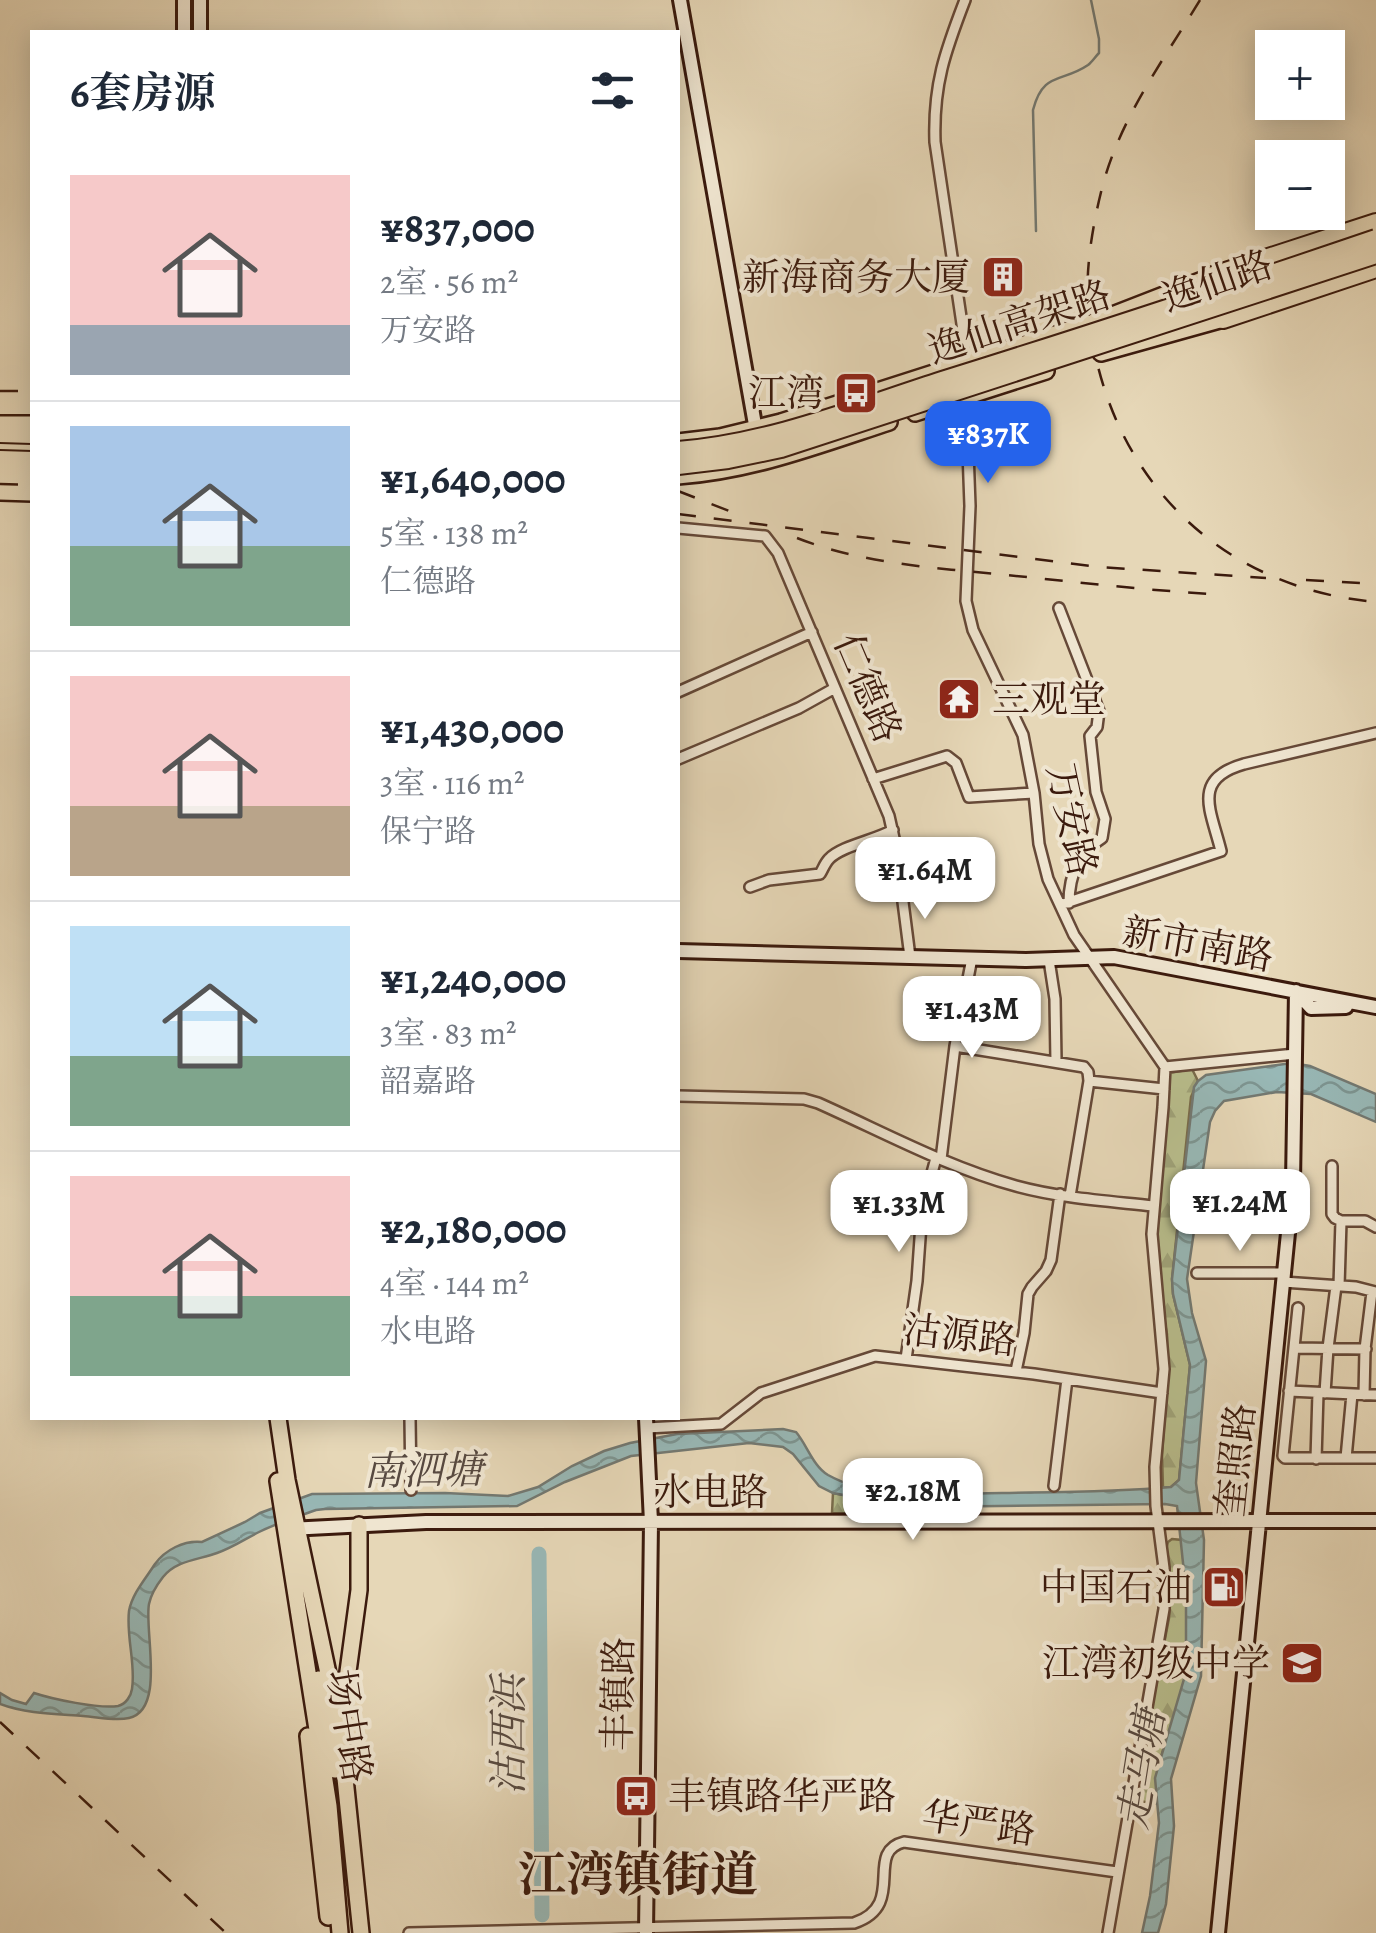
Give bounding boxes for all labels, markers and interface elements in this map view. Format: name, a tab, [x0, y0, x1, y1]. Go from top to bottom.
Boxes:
map controls	[1255, 30, 1345, 230]
button: +	[1255, 30, 1345, 120]
icon: filters	[585, 63, 640, 118]
text: 6套房源	[70, 64, 216, 121]
button: −	[1255, 140, 1345, 230]
text: ¥837,000	[380, 199, 535, 256]
icon: home	[150, 215, 270, 335]
street label: 逸仙路	[1155, 238, 1279, 324]
place label: 新海商务大厦	[742, 251, 970, 303]
building icon: 新海商务大厦	[980, 254, 1026, 300]
text: 2室 · 56 m²	[380, 260, 518, 304]
street label: 逸仙高架路	[921, 268, 1117, 376]
text: 万安路	[380, 308, 476, 352]
place label: 江湾	[748, 367, 824, 419]
bus stop icon: 江湾	[833, 370, 879, 416]
pin: ¥837K	[918, 401, 1058, 486]
text: ¥837K	[947, 411, 1029, 455]
text: ¥1,640,000	[380, 450, 566, 507]
icon: home	[150, 466, 270, 586]
text: 5室 · 138 m²	[380, 511, 528, 555]
text: 仁德路	[380, 559, 476, 603]
street label: 仁德路	[822, 625, 914, 751]
place label: 三观堂	[992, 673, 1106, 725]
temple icon: 三观堂	[936, 676, 982, 722]
text: ¥1,430,000	[380, 700, 564, 757]
icon: home	[150, 716, 270, 836]
street label: 万安路	[1035, 759, 1109, 881]
text: 3室 · 116 m²	[380, 761, 524, 805]
text: 保宁路	[380, 809, 476, 853]
pin: ¥1.64M	[844, 837, 1006, 922]
text: ¥1.64M	[877, 847, 973, 891]
street label: 新市南路	[1119, 905, 1277, 983]
text: ¥1,240,000	[380, 950, 566, 1007]
icon: home	[150, 966, 270, 1086]
pin: ¥1.43M	[891, 976, 1053, 1061]
text: ¥1.43M	[925, 986, 1019, 1030]
text: 3室 · 83 m²	[380, 1011, 517, 1055]
text: 韶嘉路	[380, 1059, 476, 1103]
pin: ¥1.24M	[1159, 1169, 1321, 1254]
pin: ¥1.33M	[818, 1170, 980, 1255]
text: ¥1.24M	[1192, 1179, 1288, 1223]
text: ¥1.33M	[852, 1180, 946, 1224]
text: ¥2,180,000	[380, 1200, 567, 1257]
icon: home	[150, 1216, 270, 1336]
text: 4室 · 144 m²	[380, 1261, 529, 1305]
street label: 沽源路	[901, 1303, 1019, 1367]
text: 水电路	[380, 1309, 476, 1353]
street label: 奎照路	[1203, 1401, 1267, 1519]
water label: 南泗塘	[363, 1442, 489, 1499]
pin: ¥2.18M	[832, 1458, 994, 1543]
street label: 水电路	[654, 1466, 768, 1518]
text: ¥2.18M	[865, 1468, 961, 1512]
place label: 中国石油	[1040, 1561, 1192, 1613]
fuel station icon: 中国石油	[1201, 1564, 1247, 1610]
street label: 丰镇路	[591, 1637, 645, 1751]
place label: 江湾初级中学	[1042, 1637, 1270, 1689]
school or university icon: 江湾初级中学	[1279, 1640, 1325, 1686]
street label: 场中路	[314, 1666, 384, 1786]
water label: 沽西浜	[481, 1672, 536, 1795]
water label: 走马塘	[1105, 1700, 1179, 1833]
place label: 丰镇路华严路	[668, 1770, 896, 1822]
bus stop icon: 丰镇路华严路	[613, 1773, 659, 1819]
street label: 华严路	[919, 1789, 1039, 1857]
district label: 江湾镇街道	[518, 1842, 758, 1908]

